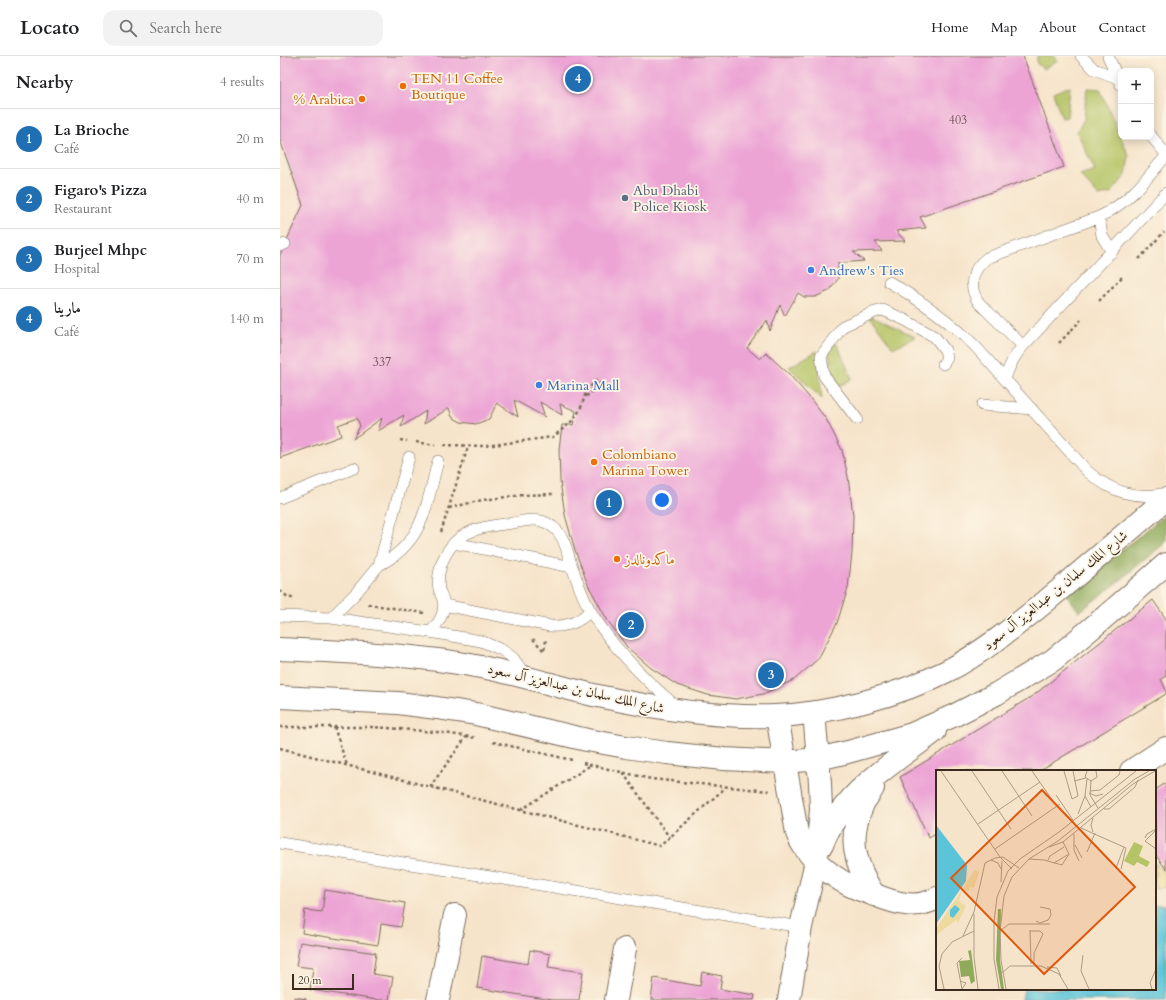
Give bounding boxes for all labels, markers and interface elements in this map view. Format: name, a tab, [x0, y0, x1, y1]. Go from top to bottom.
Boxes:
search box	[103, 10, 383, 46]
text: Locato	[20, 15, 79, 41]
icon: search	[117, 17, 139, 39]
text: Search here	[149, 18, 222, 38]
text: Home	[931, 18, 969, 37]
text: Map	[991, 18, 1017, 37]
text: About	[1039, 18, 1076, 37]
text: Contact	[1098, 18, 1146, 37]
pin: 4	[565, 64, 591, 94]
map controls	[1118, 68, 1154, 140]
button: +	[1118, 68, 1154, 104]
place label: TEN 11 Coffee Boutique	[411, 69, 503, 104]
text: Nearby	[16, 71, 73, 94]
text: 4 results	[220, 73, 264, 91]
marker: TEN 11 Coffee Boutique	[398, 81, 408, 91]
place label: % Arabica	[293, 90, 354, 109]
marker: % Arabica	[357, 94, 367, 104]
button: −	[1118, 104, 1154, 140]
house number: 403	[949, 112, 967, 128]
text: La Brioche	[54, 120, 129, 140]
text: 1	[26, 130, 32, 148]
text: 20 m	[236, 130, 264, 148]
text: Café	[54, 140, 79, 158]
text: Figaro's Pizza	[54, 180, 147, 200]
place label: Abu Dhabi Police Kiosk	[633, 181, 707, 216]
text: 2	[26, 190, 32, 208]
text: 40 m	[236, 190, 264, 208]
marker: Abu Dhabi Police Kiosk	[620, 193, 630, 203]
text: Restaurant	[54, 200, 112, 218]
text: Burjeel Mhpc	[54, 240, 147, 260]
text: 3	[26, 250, 32, 268]
text: 70 m	[236, 250, 264, 268]
text: Hospital	[54, 260, 100, 278]
place label: Andrew's Ties	[819, 261, 904, 280]
marker: Andrew's Ties	[806, 265, 816, 275]
text: مارينا	[54, 298, 81, 318]
text: 4	[26, 310, 32, 328]
text: 140 m	[230, 310, 264, 328]
text: Café	[54, 323, 79, 341]
house number: 337	[373, 354, 391, 370]
place label: Marina Mall	[547, 376, 620, 395]
marker: Marina Mall	[534, 380, 544, 390]
place label: Colombiano Marina Tower	[602, 445, 689, 480]
marker: Colombiano Marina Tower	[589, 457, 599, 467]
pin: 1	[596, 488, 622, 518]
your location	[652, 490, 672, 510]
street label: شارع الملك سلمان بن عبدالعزيز آل سعود	[979, 526, 1133, 656]
place label: ماكدونالدز	[623, 550, 675, 569]
marker: ماكدونالدز	[612, 554, 622, 564]
pin: 2	[618, 610, 644, 640]
street label: شارع الملك سلمان بن عبدالعزيز آل سعود	[485, 659, 666, 720]
pin: 3	[758, 660, 784, 690]
inset map	[936, 770, 1156, 990]
scale bar	[292, 972, 354, 991]
text: 20 m	[298, 973, 322, 988]

